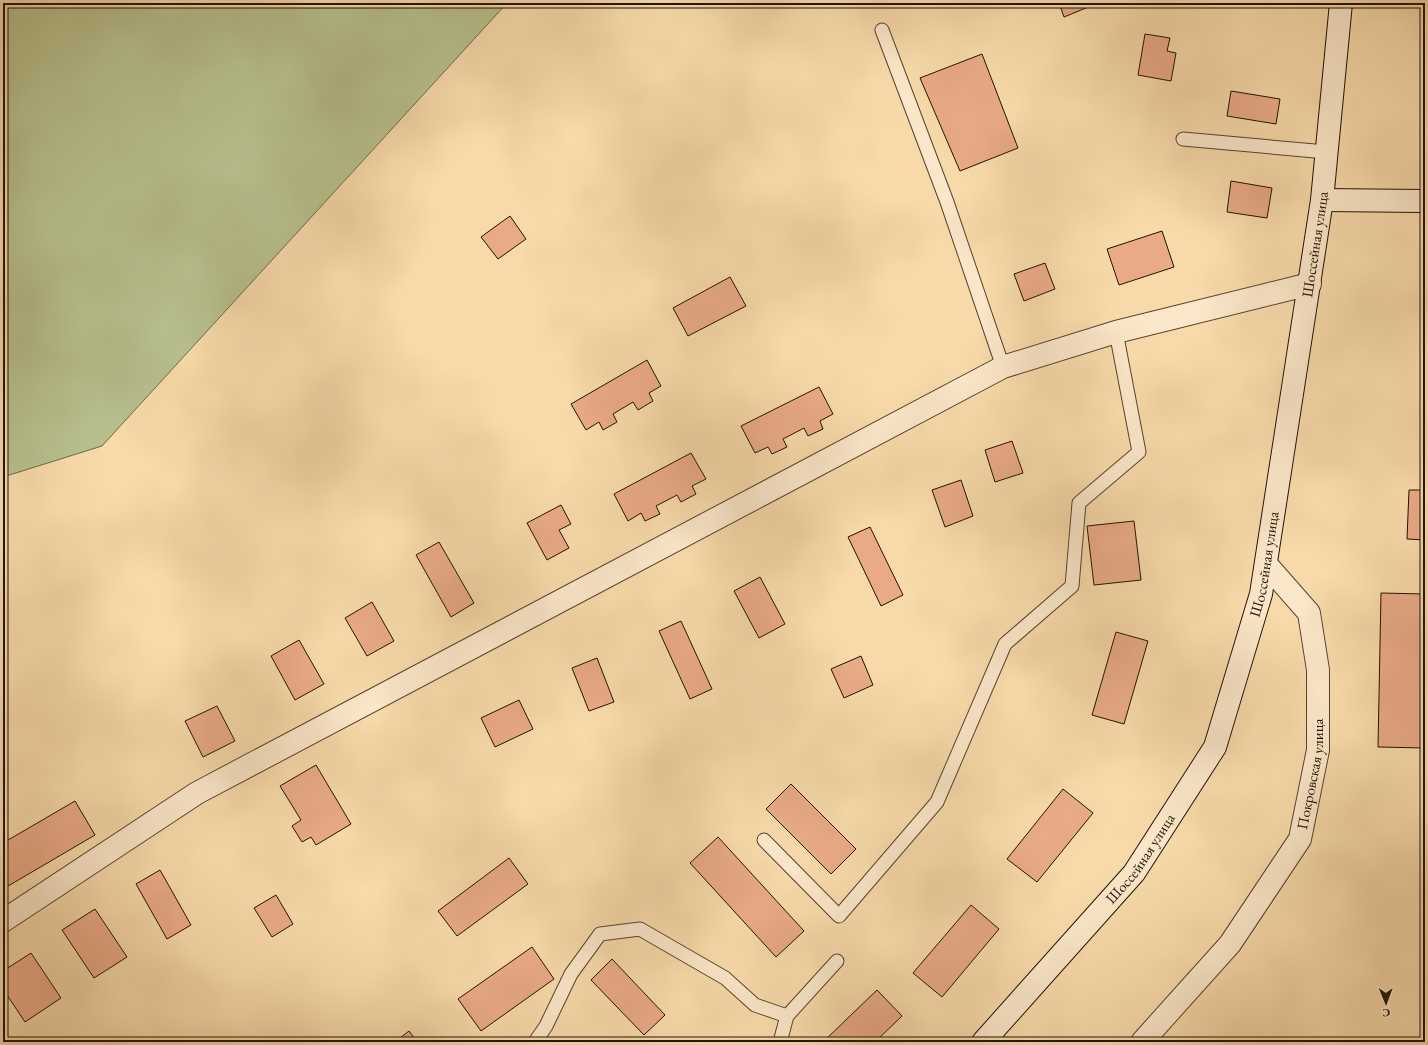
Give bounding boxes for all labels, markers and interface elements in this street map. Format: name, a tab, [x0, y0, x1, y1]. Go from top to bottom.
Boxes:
street label: Шоссейная улица	[1297, 190, 1332, 299]
street label: Шоссейная улица	[1245, 510, 1283, 619]
street label: Покровская улица	[1292, 719, 1327, 831]
street label: Шоссейная улица	[1101, 810, 1179, 907]
north arrow	[1366, 983, 1406, 1023]
text: С	[1382, 1006, 1390, 1020]

